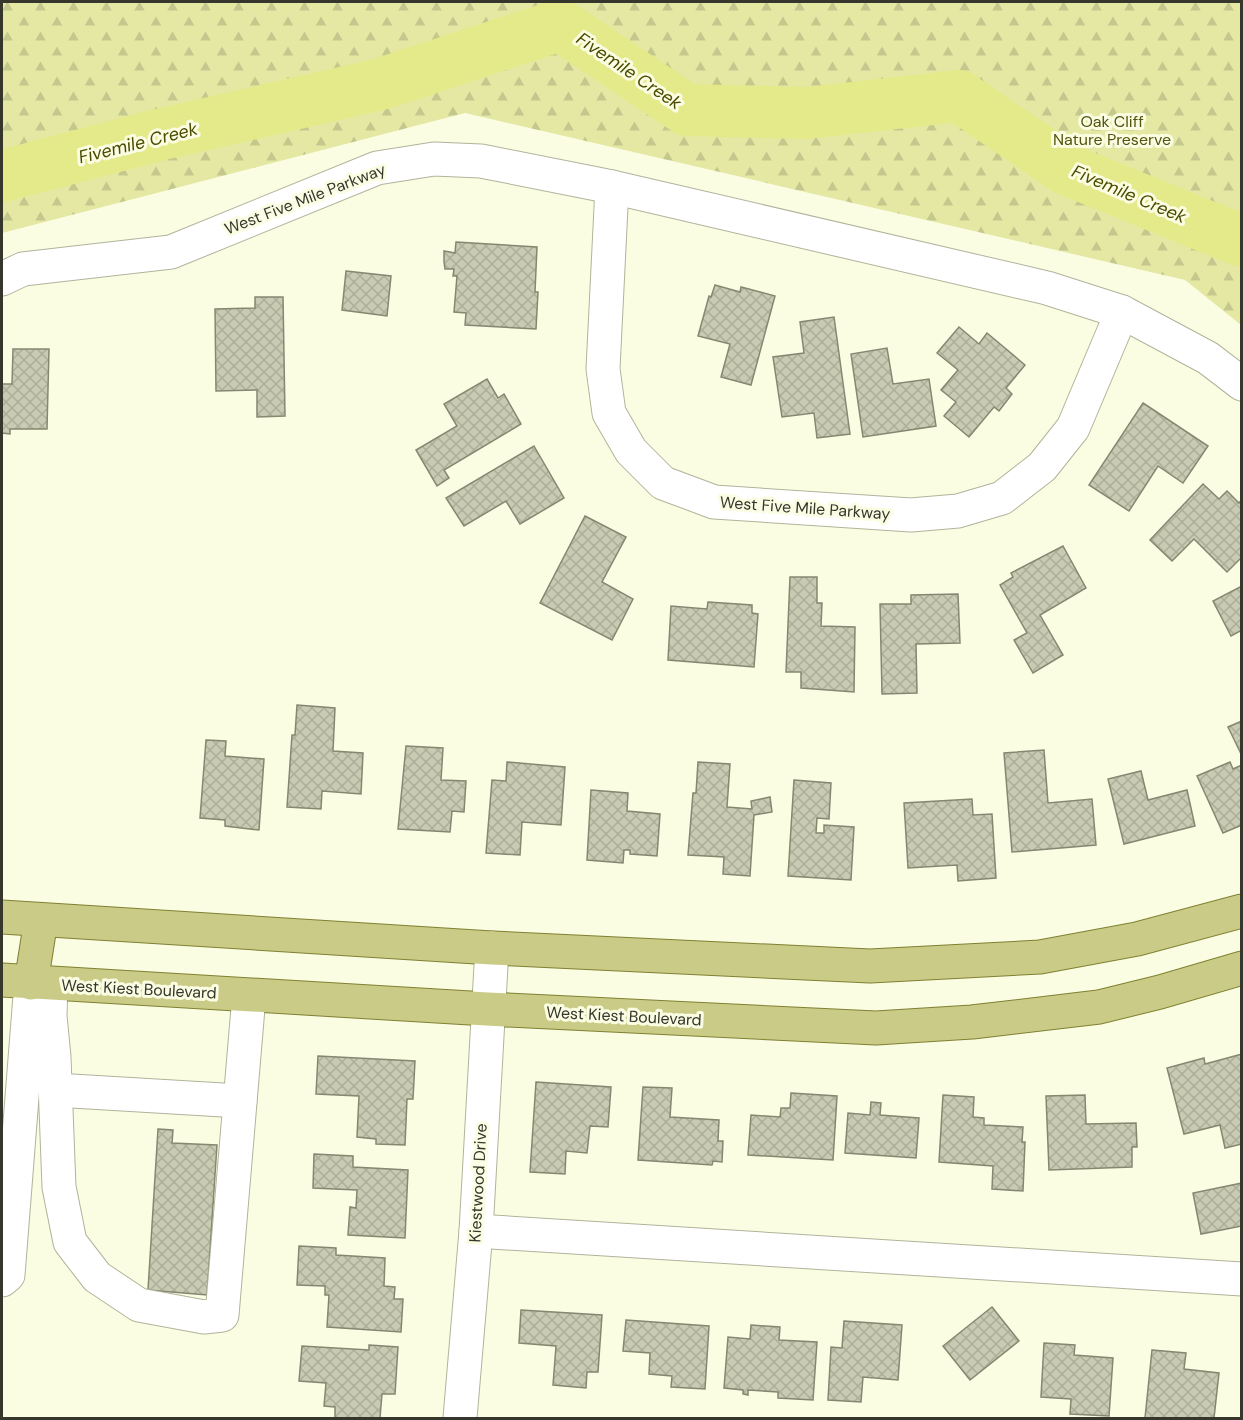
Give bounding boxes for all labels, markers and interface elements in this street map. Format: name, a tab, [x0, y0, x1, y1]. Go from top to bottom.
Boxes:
water label: Fivemile Creek	[572, 27, 687, 116]
park label: Oak Cliff Nature Preserve	[1053, 111, 1171, 150]
water label: Fivemile Creek	[76, 116, 201, 169]
street label: West Five Mile Parkway	[221, 159, 389, 239]
water label: Fivemile Creek	[1068, 159, 1191, 229]
street label: West Five Mile Parkway	[719, 492, 891, 524]
street label: West Kiest Boulevard	[61, 974, 217, 1004]
street label: West Kiest Boulevard	[546, 1001, 702, 1031]
street label: Kiestwood Drive	[464, 1123, 492, 1243]

